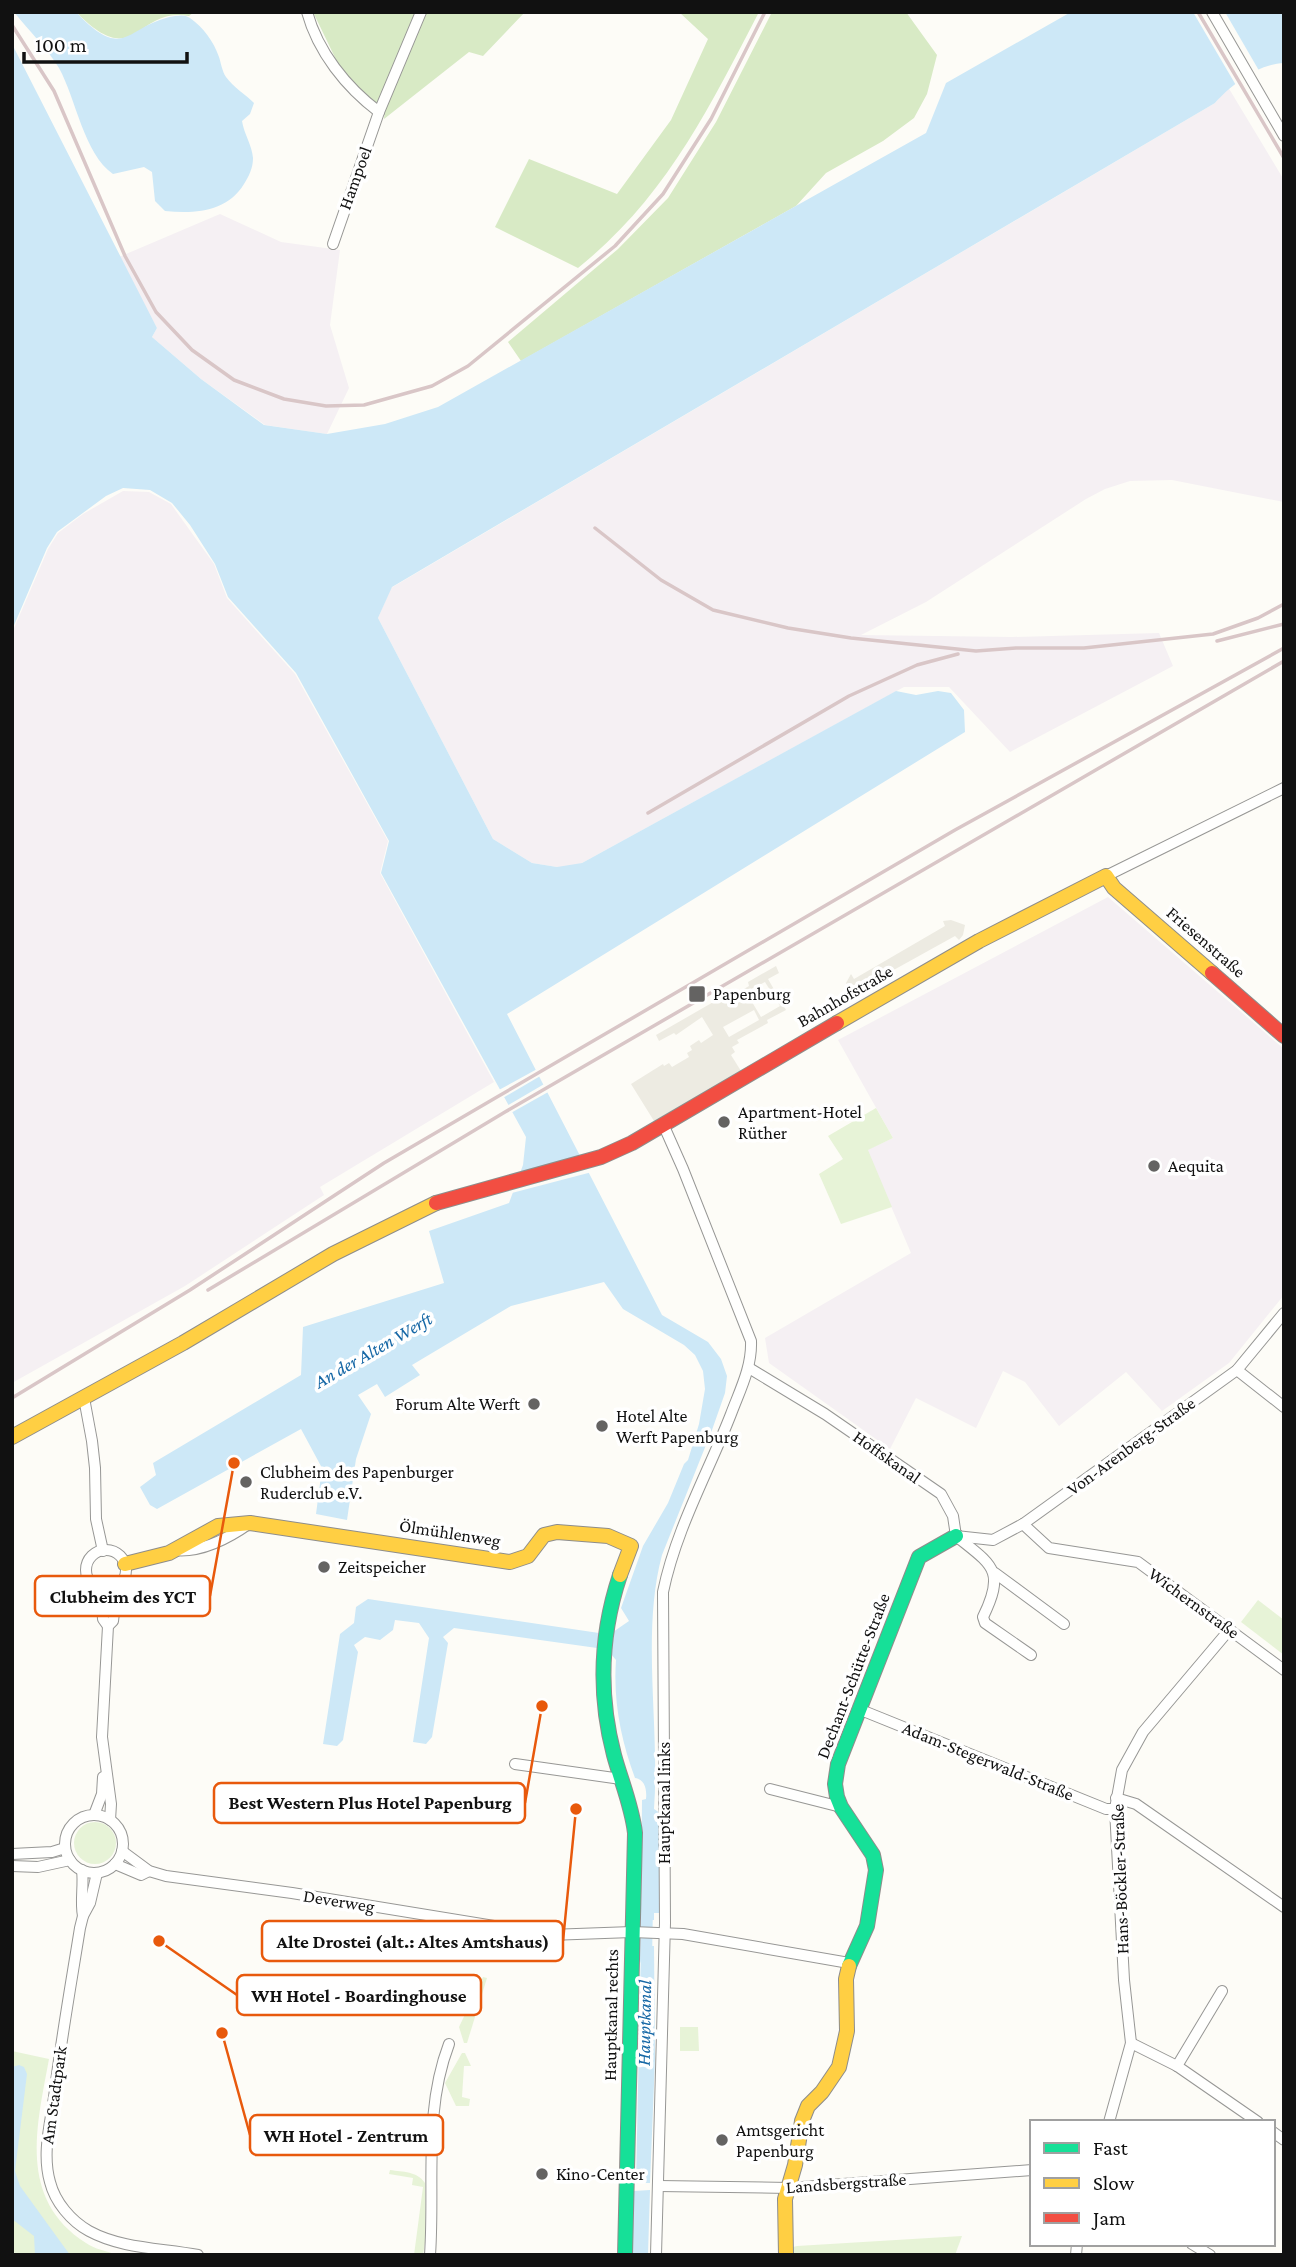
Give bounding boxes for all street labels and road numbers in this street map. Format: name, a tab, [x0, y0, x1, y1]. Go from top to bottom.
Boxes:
street label: Hampoel	[334, 143, 376, 212]
street label: Friesenstraße	[1163, 902, 1250, 982]
street label: Bahnhofstraße	[794, 961, 896, 1031]
street label: Von-Arenberg-Straße	[1063, 1393, 1199, 1499]
street label: Hoffskanal	[849, 1426, 925, 1488]
street label: Ölmühlenweg	[398, 1515, 502, 1551]
street label: Wichernstraße	[1145, 1563, 1243, 1643]
street label: Dechant-Schütte-Straße	[812, 1590, 894, 1762]
street label: Adam-Stegerwald-Straße	[899, 1717, 1077, 1805]
street label: Hauptkanal links	[654, 1742, 674, 1864]
street label: Hans-Böckler-Straße	[1107, 1803, 1133, 1955]
street label: Deverweg	[302, 1885, 376, 1917]
street label: Hauptkanal rechts	[600, 1949, 622, 2081]
street label: Am Stadtpark	[37, 2044, 71, 2145]
street label: Landsbergstraße	[785, 2169, 907, 2197]

